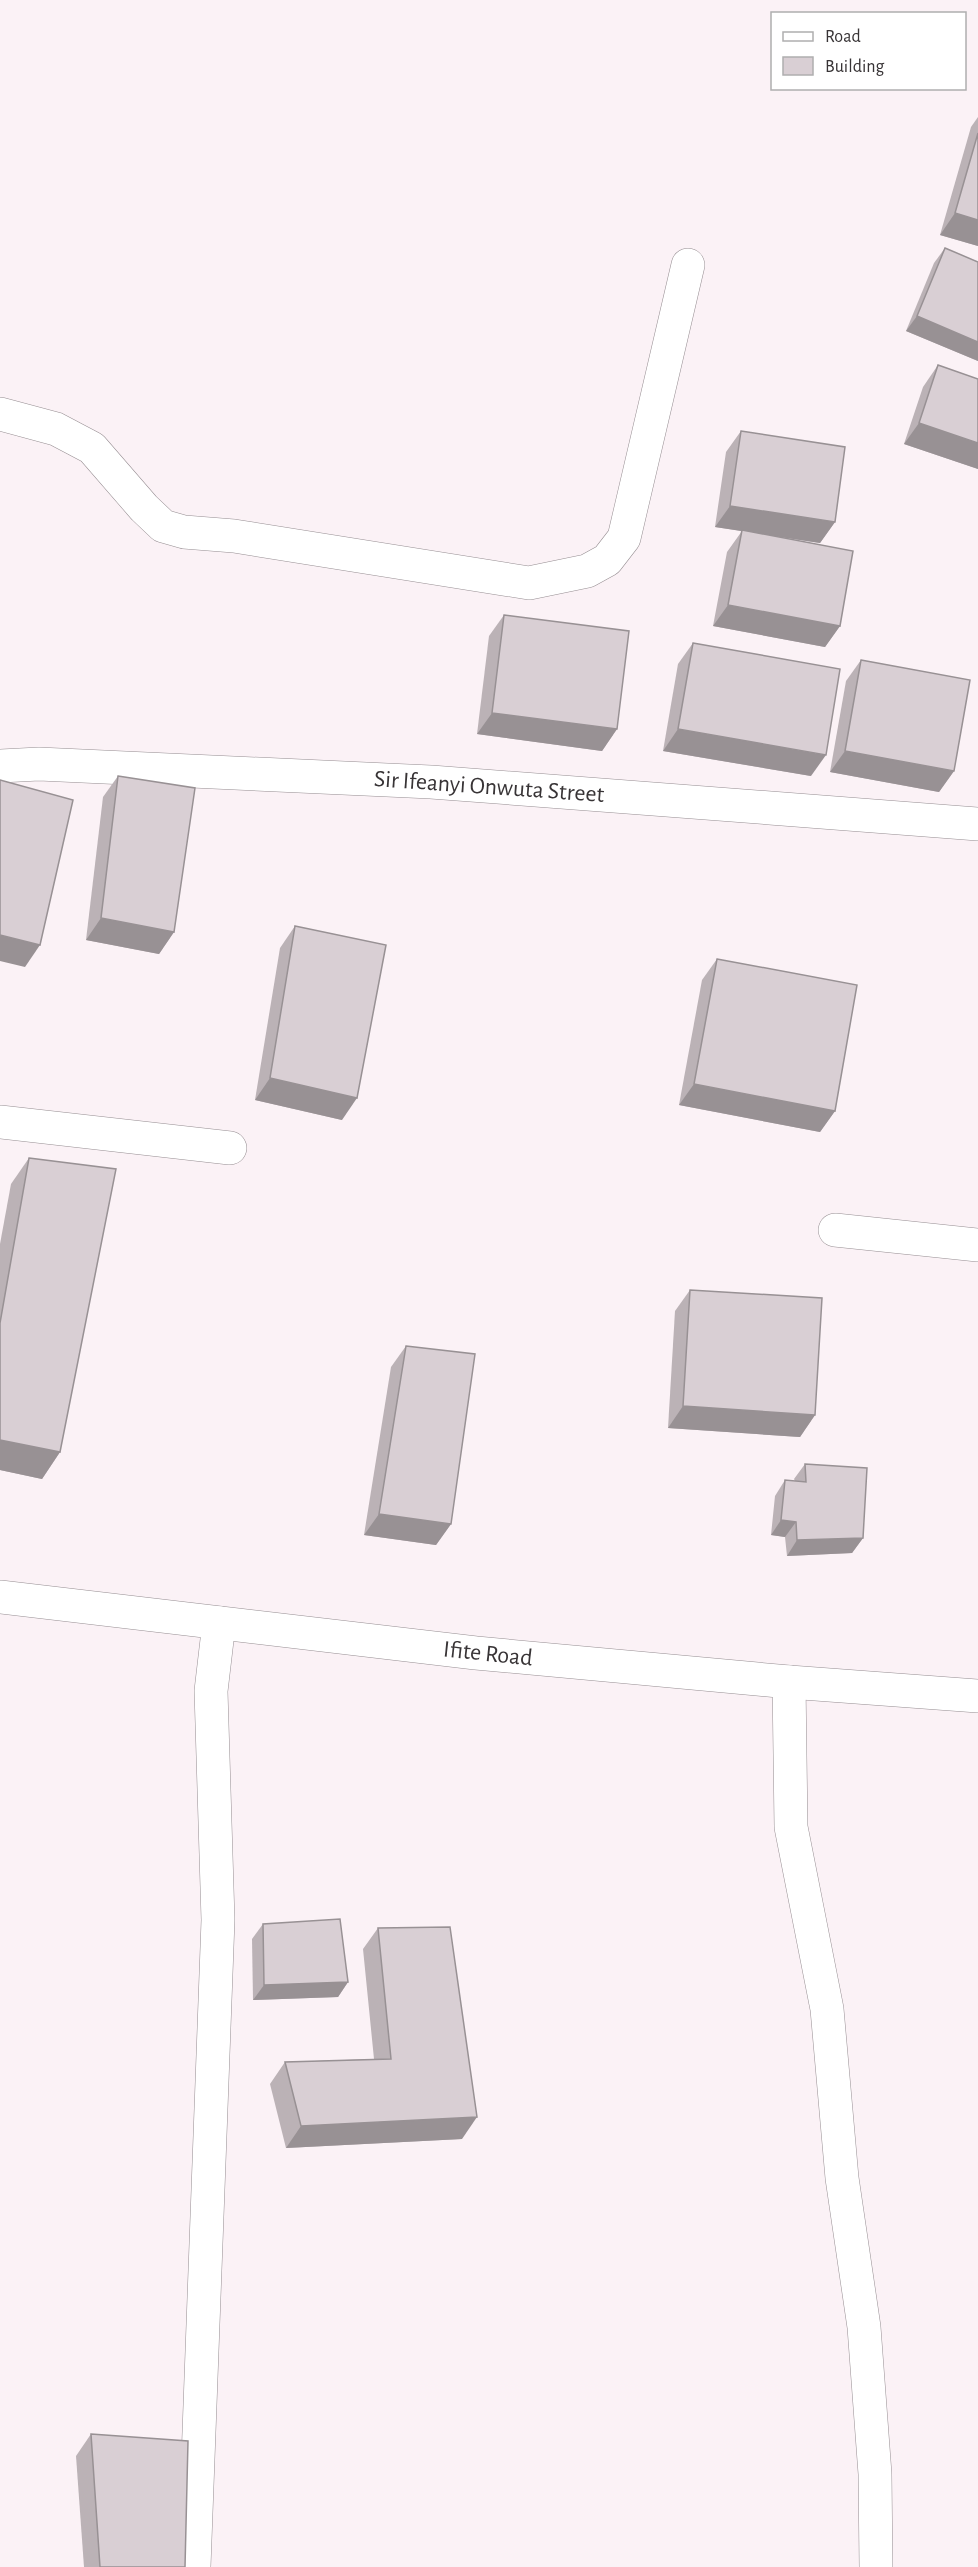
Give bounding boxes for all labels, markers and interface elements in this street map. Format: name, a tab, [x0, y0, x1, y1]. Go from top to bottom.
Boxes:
legend	[771, 12, 966, 90]
text: Road	[825, 28, 861, 46]
text: Building	[825, 58, 885, 76]
street label: Sir Ifeanyi Onwuta Street	[373, 767, 605, 807]
street label: Ifite Road	[442, 1637, 534, 1671]

